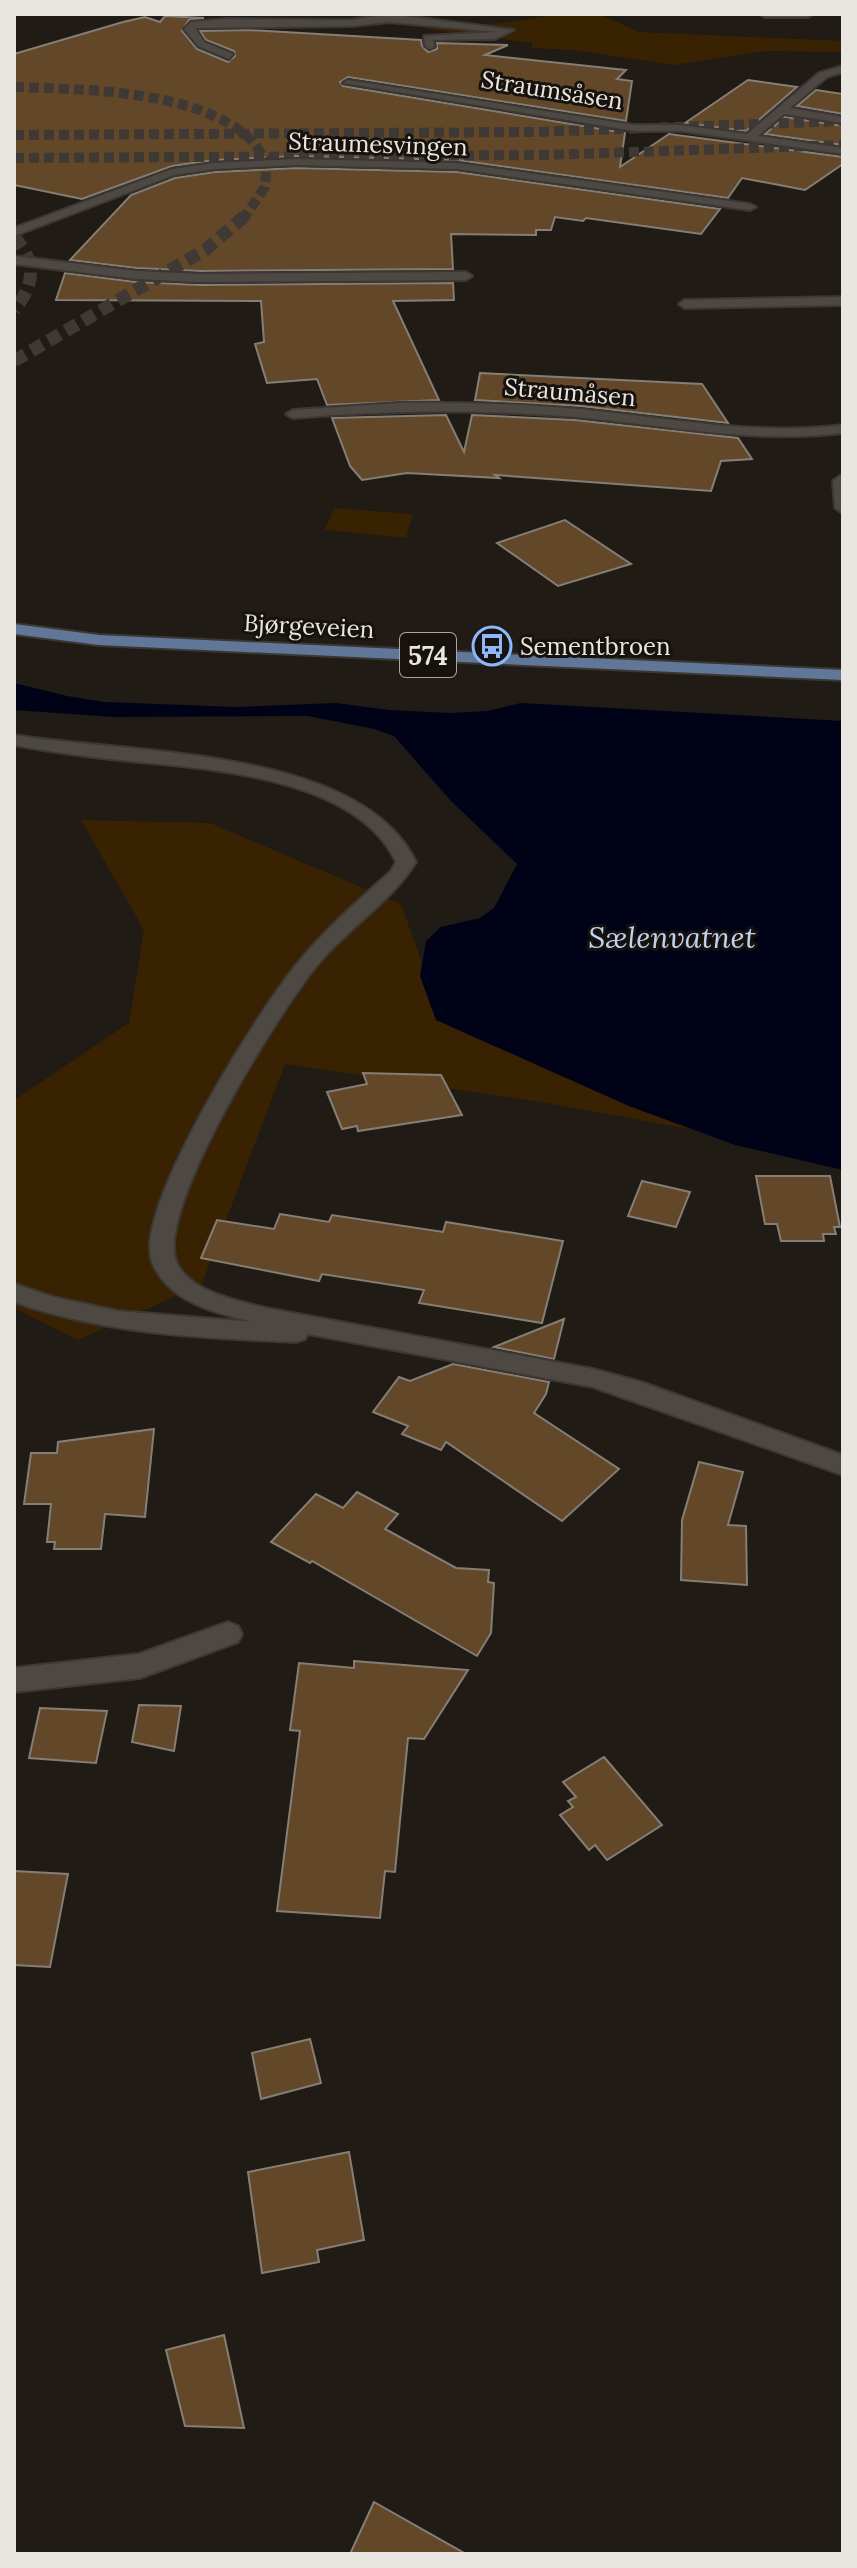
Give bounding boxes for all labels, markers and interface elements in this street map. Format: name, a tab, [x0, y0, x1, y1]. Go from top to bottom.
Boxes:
street label: Straumsåsen	[479, 63, 625, 117]
street label: Straumesvingen	[288, 125, 468, 163]
street label: Straumåsen	[503, 371, 637, 413]
street label: Bjørgeveien	[243, 607, 375, 645]
bus stop icon: Sementbroen	[471, 625, 513, 667]
place label: Sementbroen	[520, 631, 671, 662]
road number: 574	[400, 633, 456, 677]
water label: Sælenvatnet	[588, 918, 756, 956]

